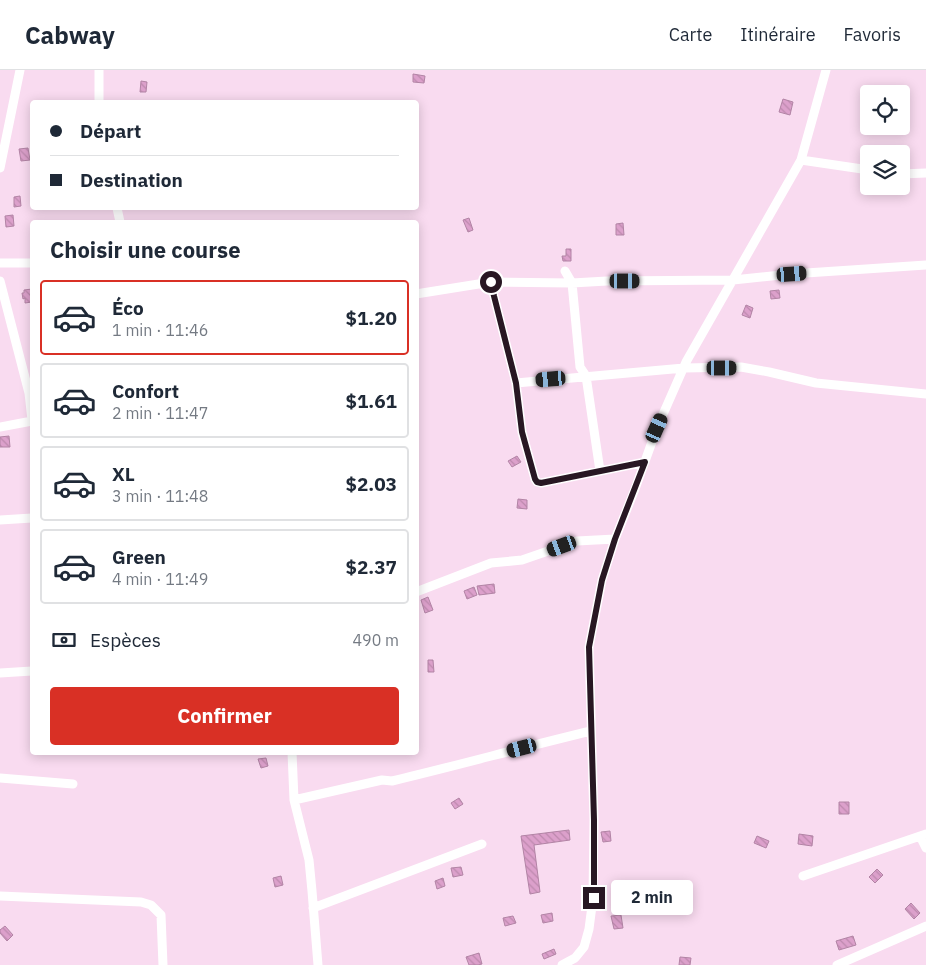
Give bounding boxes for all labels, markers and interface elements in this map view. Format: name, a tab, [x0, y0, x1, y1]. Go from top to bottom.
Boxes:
text: Cabway	[25, 19, 115, 51]
text: Carte	[669, 23, 712, 46]
text: Itinéraire	[740, 23, 816, 46]
text: Favoris	[844, 23, 901, 46]
map controls	[860, 85, 910, 195]
button: locate	[860, 85, 910, 135]
text: Départ	[80, 119, 141, 143]
button: layers	[860, 145, 910, 195]
text: Destination	[80, 168, 183, 192]
text: Choisir une course	[50, 235, 241, 264]
car	[776, 265, 807, 283]
route start	[480, 271, 502, 293]
car	[610, 274, 640, 289]
icon: car	[52, 295, 97, 340]
text: Éco	[112, 296, 144, 320]
text: $1.20	[345, 306, 397, 330]
text: 1 min · 11:46	[112, 320, 208, 340]
car	[707, 361, 737, 376]
car	[535, 370, 566, 388]
icon: car	[52, 378, 97, 423]
text: Confort	[112, 379, 179, 403]
text: $1.61	[345, 389, 397, 413]
text: 2 min · 11:47	[112, 403, 208, 423]
car	[644, 411, 669, 445]
icon: car	[52, 461, 97, 506]
text: XL	[112, 462, 135, 486]
text: $2.03	[345, 472, 397, 496]
text: 3 min · 11:48	[112, 486, 208, 506]
car	[545, 534, 578, 558]
icon: car	[52, 544, 97, 589]
text: Green	[112, 545, 166, 569]
text: $2.37	[345, 555, 397, 579]
text: 4 min · 11:49	[112, 569, 208, 589]
icon: cash	[50, 626, 78, 654]
text: Espèces	[90, 628, 161, 652]
text: 490 m	[352, 630, 399, 650]
button: Confirmer	[50, 687, 399, 745]
car	[505, 737, 538, 759]
callout: 2 min	[612, 880, 694, 916]
route end	[583, 887, 605, 909]
text: 2 min	[631, 887, 673, 907]

